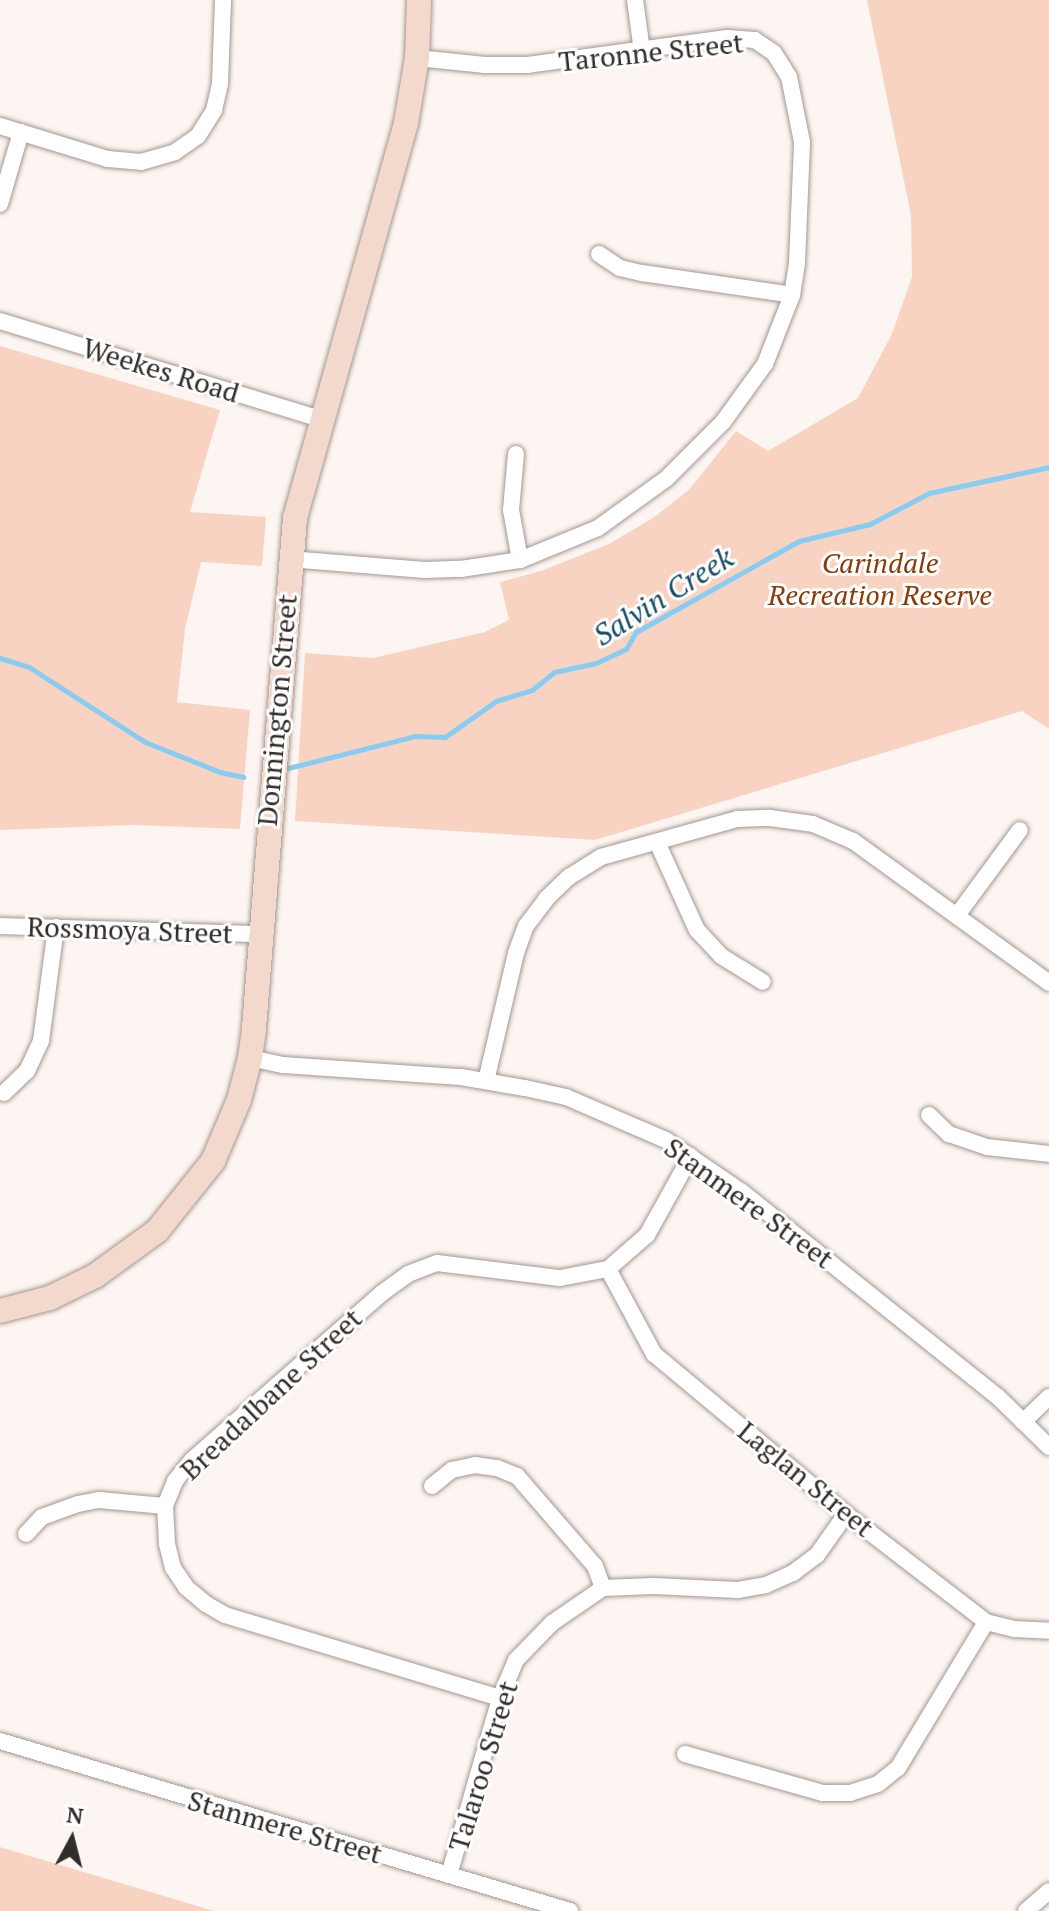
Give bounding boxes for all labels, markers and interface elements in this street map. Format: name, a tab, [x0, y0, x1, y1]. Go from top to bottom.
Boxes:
street label: Taronne Street	[557, 26, 745, 78]
street label: Weekes Road	[79, 330, 243, 410]
water label: Salvin Creek	[586, 539, 740, 653]
park label: Carindale Recreation Reserve	[768, 546, 992, 612]
street label: Donnington Street	[250, 593, 304, 827]
street label: Rossmoya Street	[26, 910, 234, 950]
street label: Stanmere Street	[658, 1130, 840, 1276]
street label: Breadalbane Street	[173, 1301, 369, 1487]
street label: Laglan Street	[731, 1414, 881, 1544]
street label: Talaroo Street	[441, 1677, 525, 1855]
street label: Stanmere Street	[184, 1783, 386, 1871]
north arrow	[32, 1799, 112, 1879]
text: N	[65, 1799, 85, 1830]

